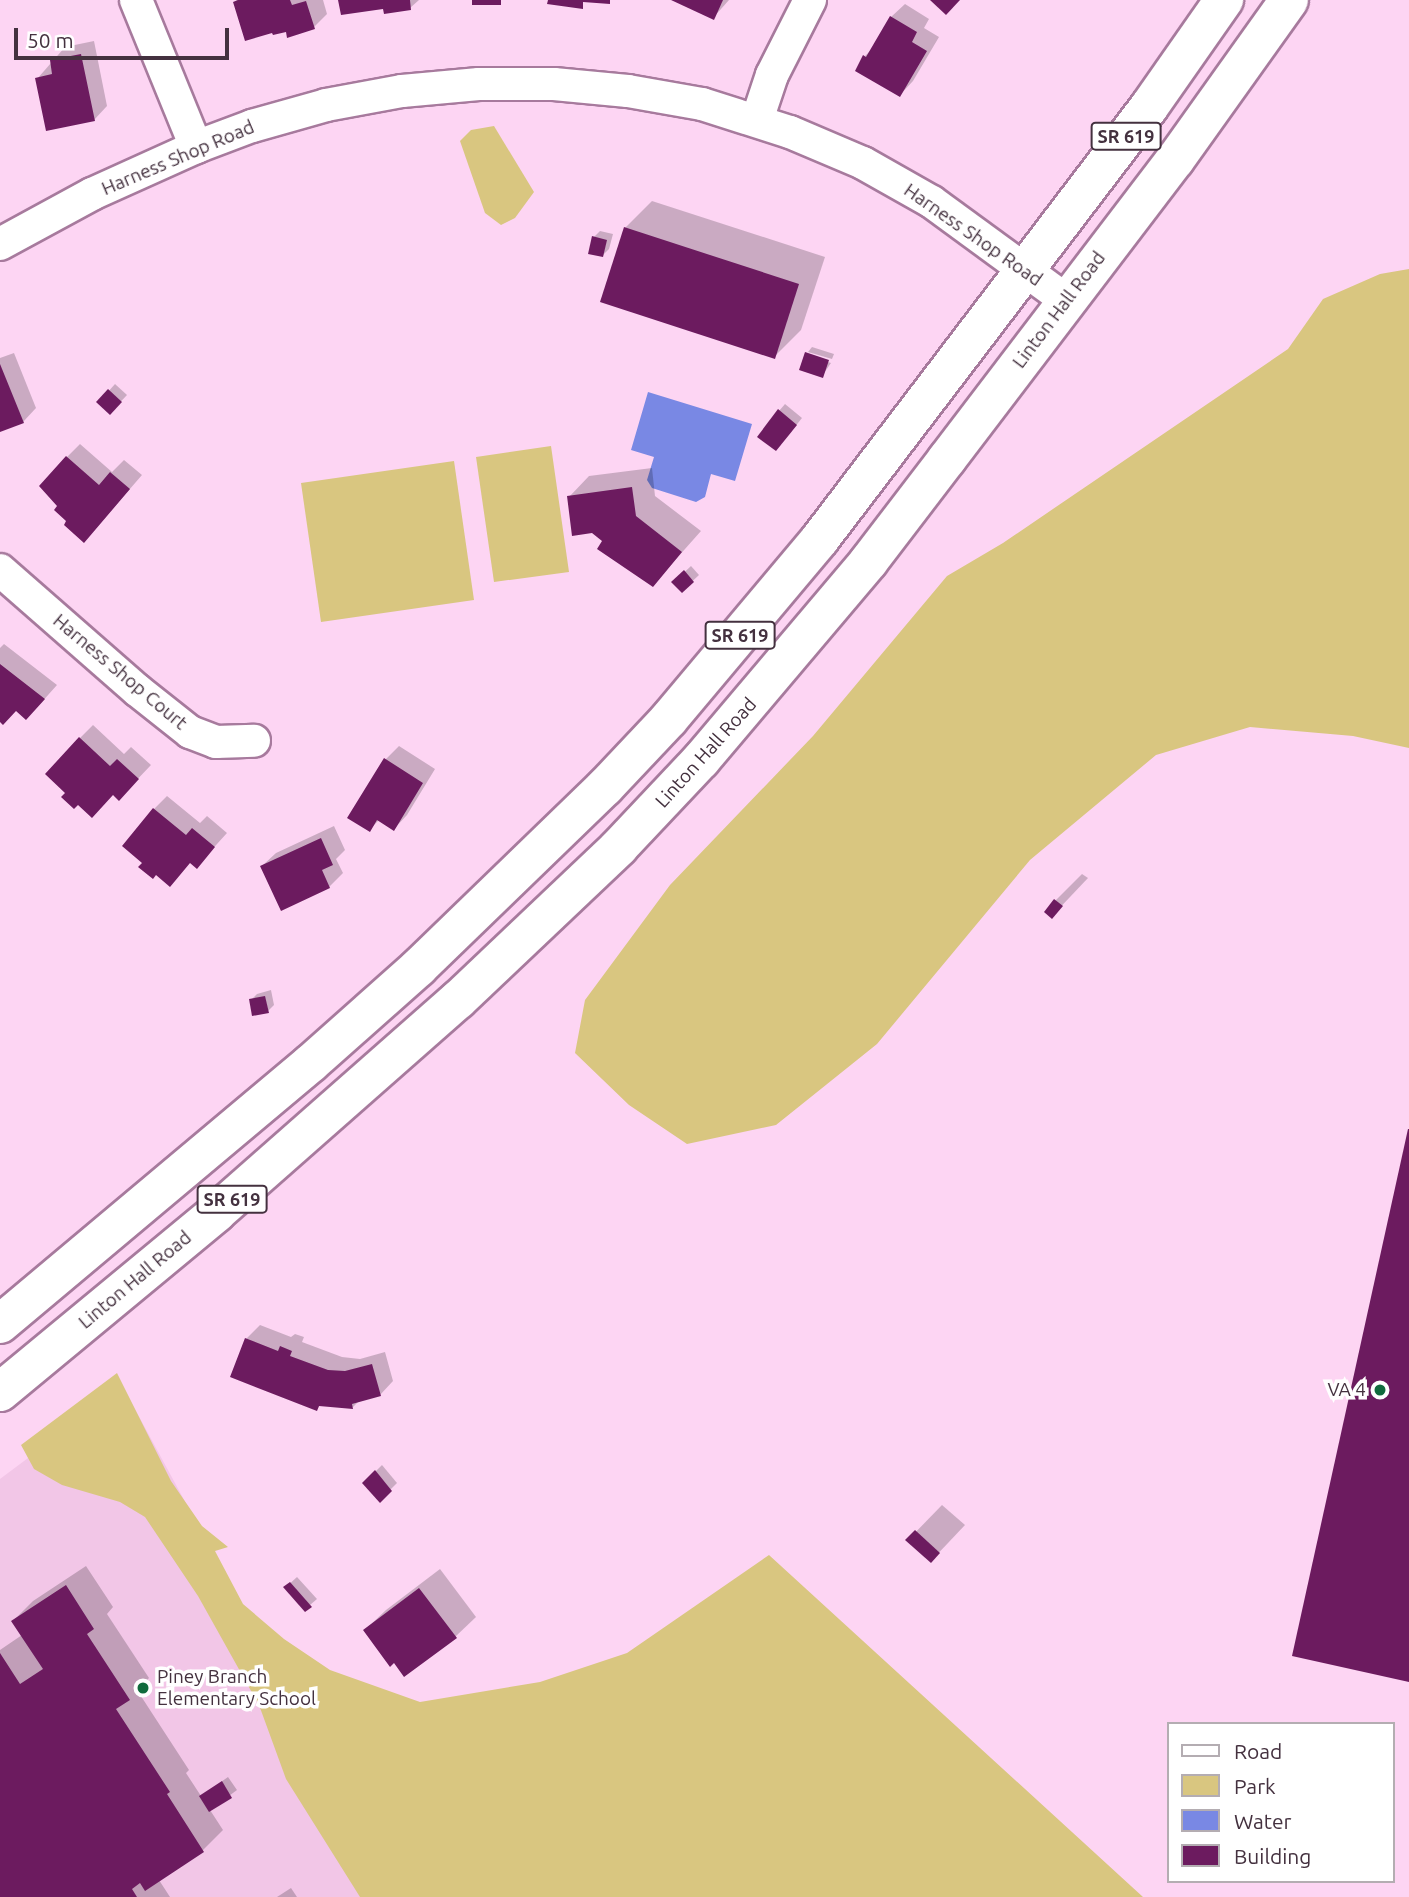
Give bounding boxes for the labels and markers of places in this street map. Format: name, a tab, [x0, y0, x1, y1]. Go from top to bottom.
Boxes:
place label: VA 4	[1328, 1379, 1366, 1401]
marker: VA 4	[1372, 1382, 1388, 1398]
place label: Piney Branch Elementary School	[157, 1666, 316, 1710]
marker: Piney Branch Elementary School	[135, 1680, 151, 1696]

